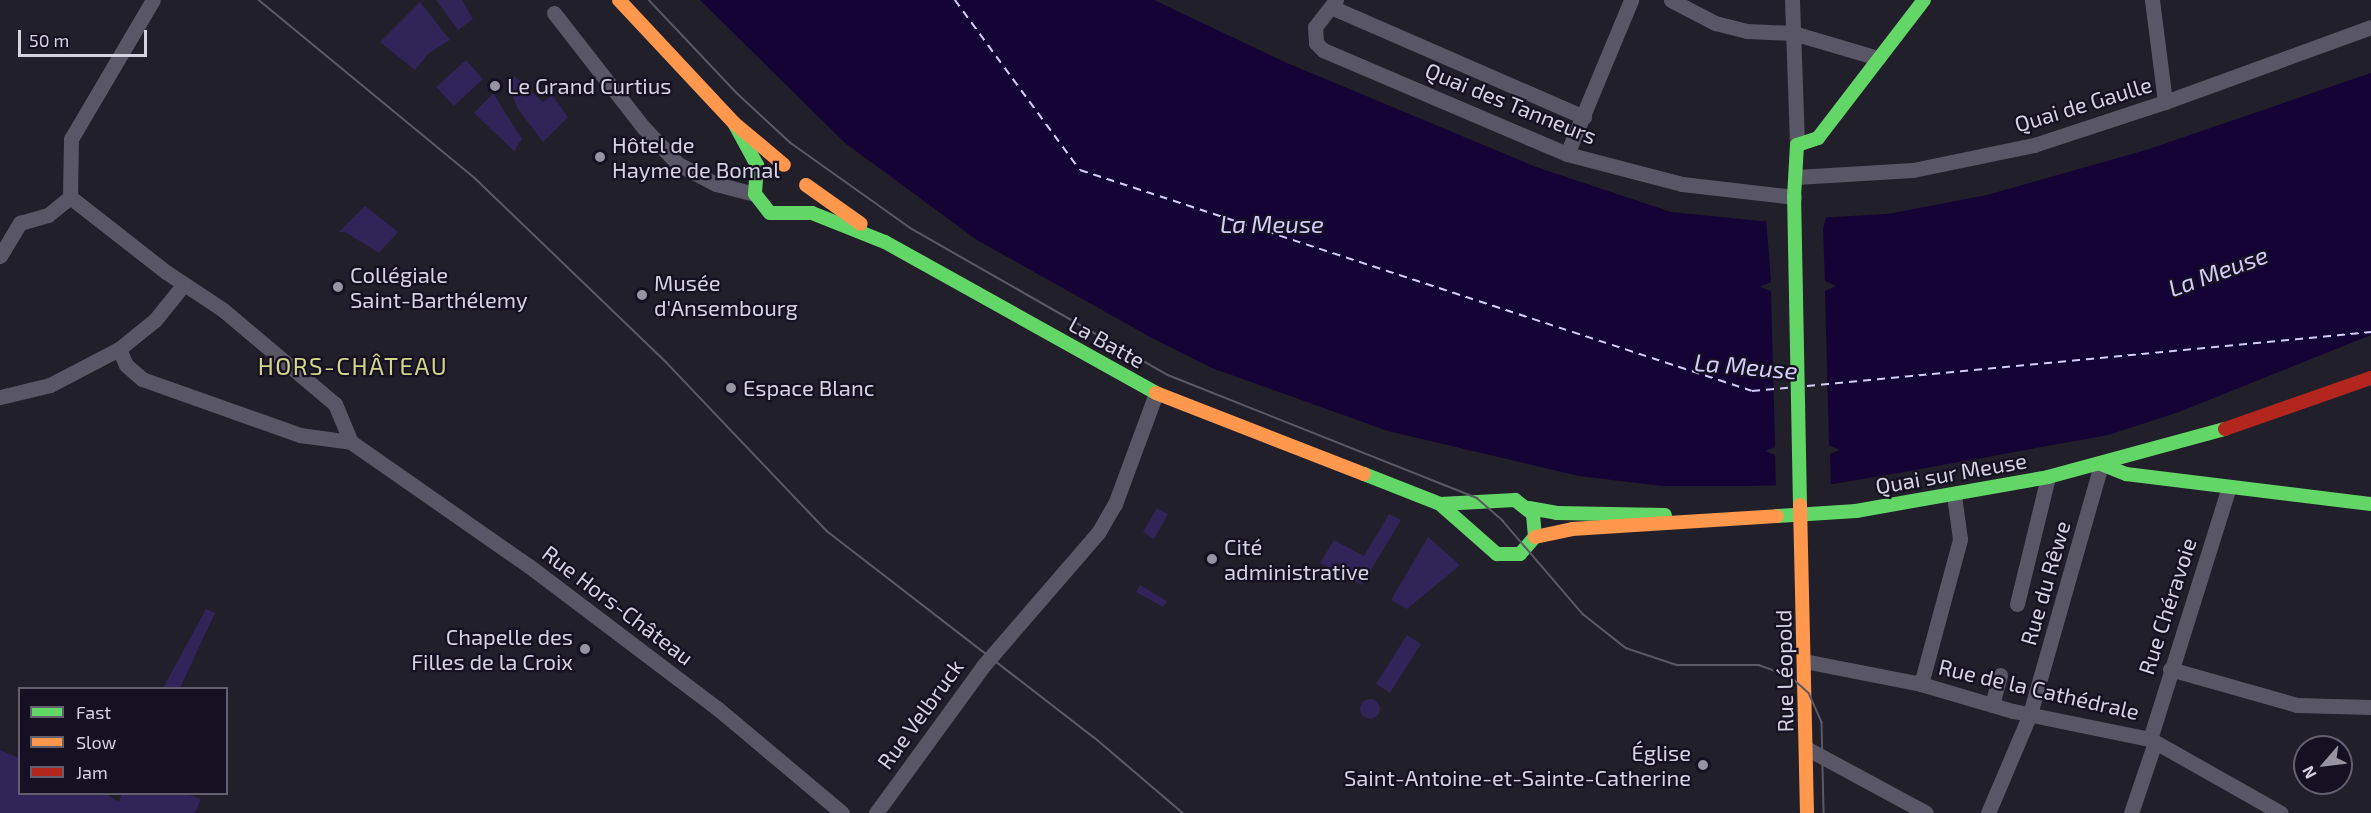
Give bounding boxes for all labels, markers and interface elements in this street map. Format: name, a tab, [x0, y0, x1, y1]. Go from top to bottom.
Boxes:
scale bar	[21, 18, 150, 56]
text: 50 m	[29, 29, 69, 51]
street label: Quai des Tanneurs	[1421, 57, 1601, 149]
street label: Quai de Gaulle	[2011, 71, 2155, 137]
place label: Le Grand Curtius	[507, 73, 671, 99]
marker: Le Grand Curtius	[488, 79, 502, 93]
place label: Hôtel de Hayme de Bomal	[612, 131, 780, 182]
marker: Hôtel de Hayme de Bomal	[593, 150, 607, 164]
water label: La Meuse	[1220, 210, 1324, 238]
water label: La Meuse	[2164, 240, 2272, 302]
place label: Collégiale Saint-Barthélemy	[350, 261, 528, 312]
place label: Musée d'Ansembourg	[654, 269, 798, 320]
marker: Collégiale Saint-Barthélemy	[331, 280, 345, 294]
marker: Musée d'Ansembourg	[635, 288, 649, 302]
street label: La Batte	[1064, 310, 1150, 374]
water label: La Meuse	[1693, 347, 1799, 385]
district label: HORS-CHÂTEAU	[258, 352, 448, 380]
place label: Espace Blanc	[743, 375, 874, 401]
marker: Espace Blanc	[724, 381, 738, 395]
street label: Quai sur Meuse	[1873, 447, 2029, 499]
street label: Rue du Rêwe	[2015, 518, 2075, 648]
place label: Cité administrative	[1224, 533, 1369, 584]
street label: Rue Chéravoie	[2132, 534, 2202, 678]
street label: Rue Hors-Château	[537, 540, 699, 670]
marker: Cité administrative	[1205, 552, 1219, 566]
street label: Rue Léopold	[1770, 609, 1798, 733]
place label: Chapelle des Filles de la Croix	[411, 623, 573, 674]
marker: Chapelle des Filles de la Croix	[578, 642, 592, 656]
street label: Rue de la Cathédrale	[1936, 653, 2142, 725]
street label: Rue Velbruck	[871, 654, 969, 774]
legend	[18, 687, 228, 795]
text: Fast	[76, 701, 111, 723]
text: Slow	[76, 731, 116, 753]
north arrow	[2293, 735, 2353, 795]
place label: Église Saint-Antoine-et-Sainte-Catherine	[1344, 739, 1691, 790]
marker: Église Saint-Antoine-et-Sainte-Catherine	[1696, 758, 1710, 772]
text: Jam	[76, 761, 108, 783]
text: N	[2297, 763, 2320, 782]

